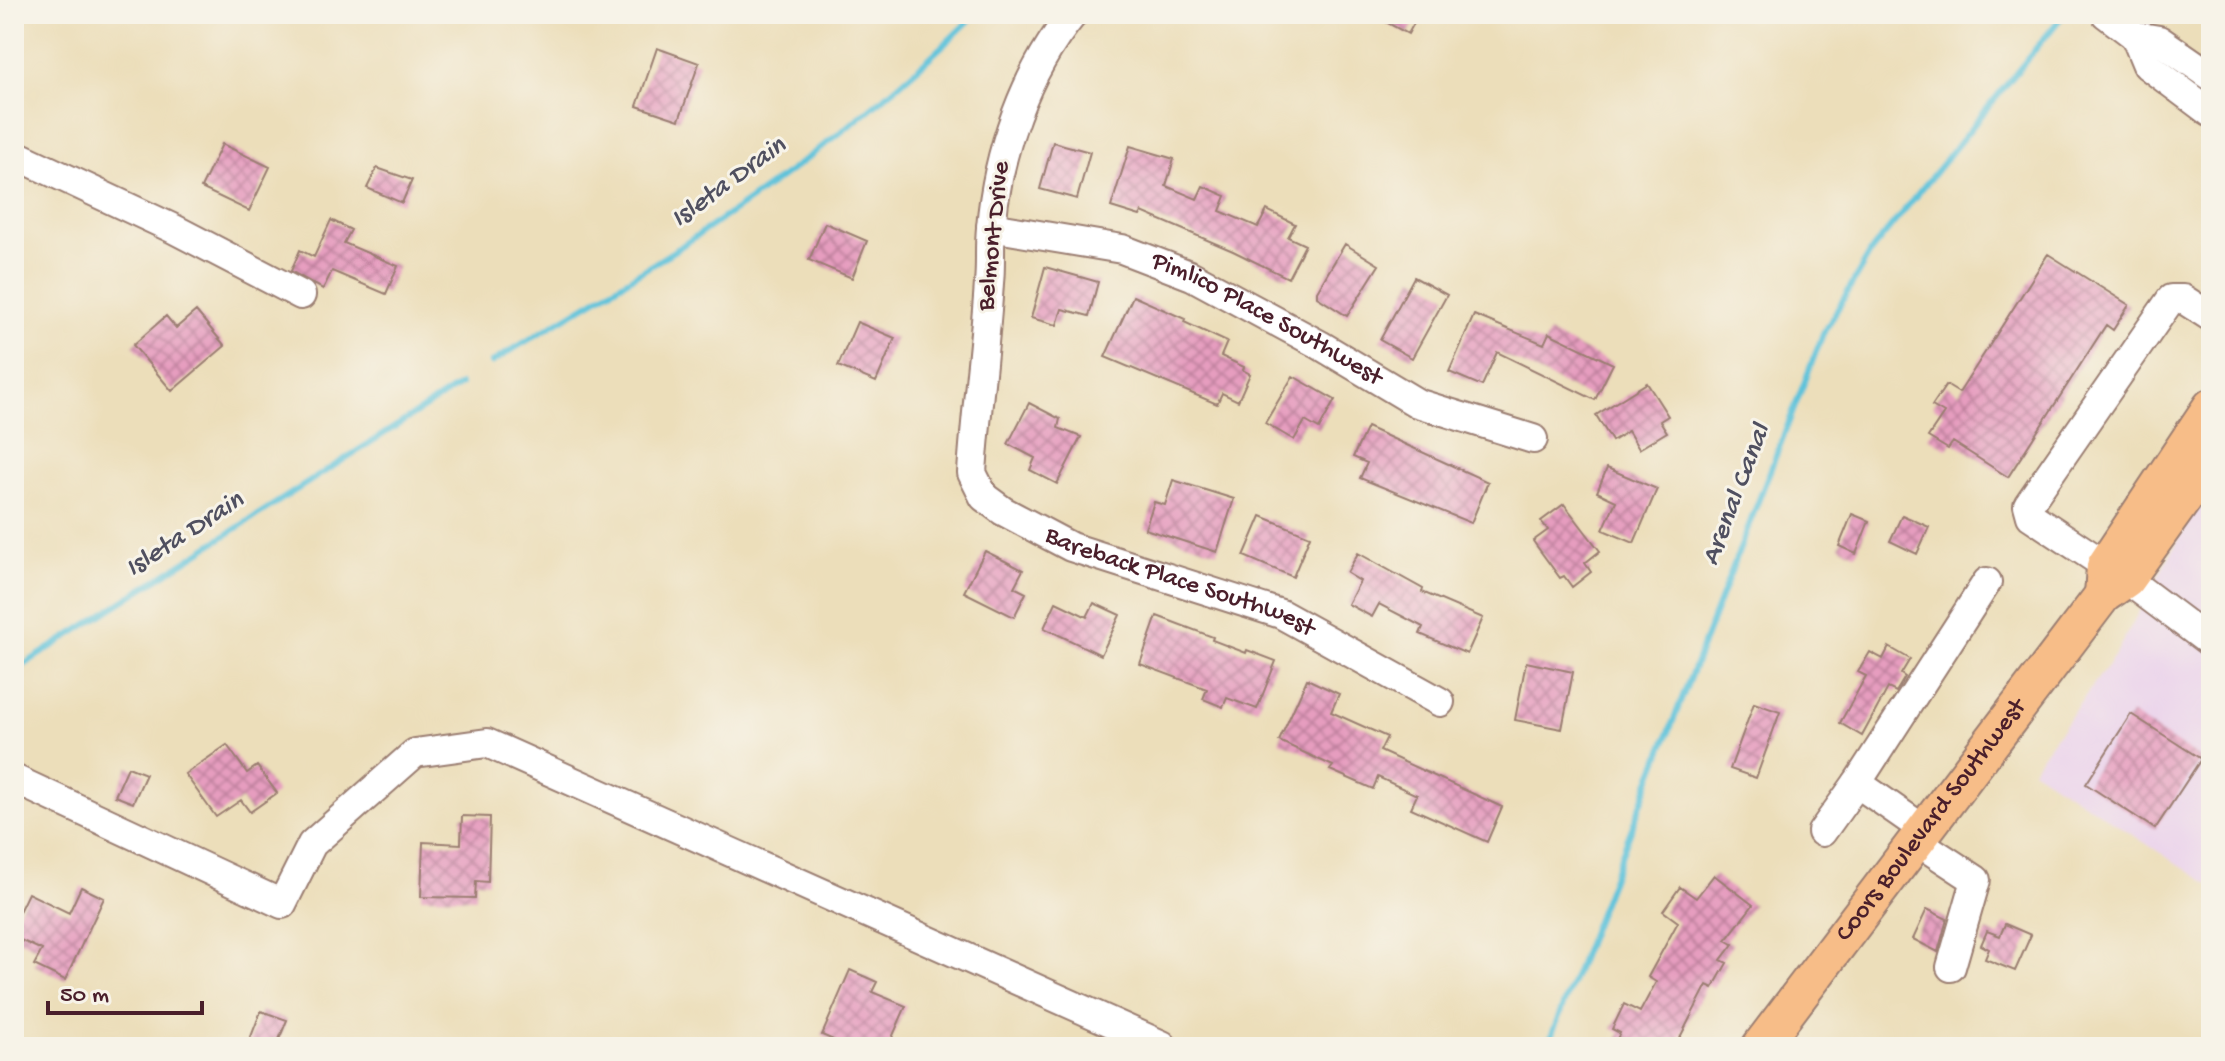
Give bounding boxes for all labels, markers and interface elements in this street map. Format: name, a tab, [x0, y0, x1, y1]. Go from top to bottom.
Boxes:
water label: Isleta Drain	[665, 130, 794, 236]
street label: Belmont Drive	[972, 159, 1018, 313]
street label: Pimlico Place Southwest	[1146, 246, 1390, 395]
water label: Arenal Canal	[1695, 418, 1780, 570]
water label: Isleta Drain	[120, 484, 251, 585]
street label: Bareback Place Southwest	[1038, 520, 1322, 646]
street label: Coors Boulevard Southwest	[1830, 691, 2035, 948]
scale bar	[48, 965, 202, 1015]
text: 50 m	[60, 982, 109, 1011]

